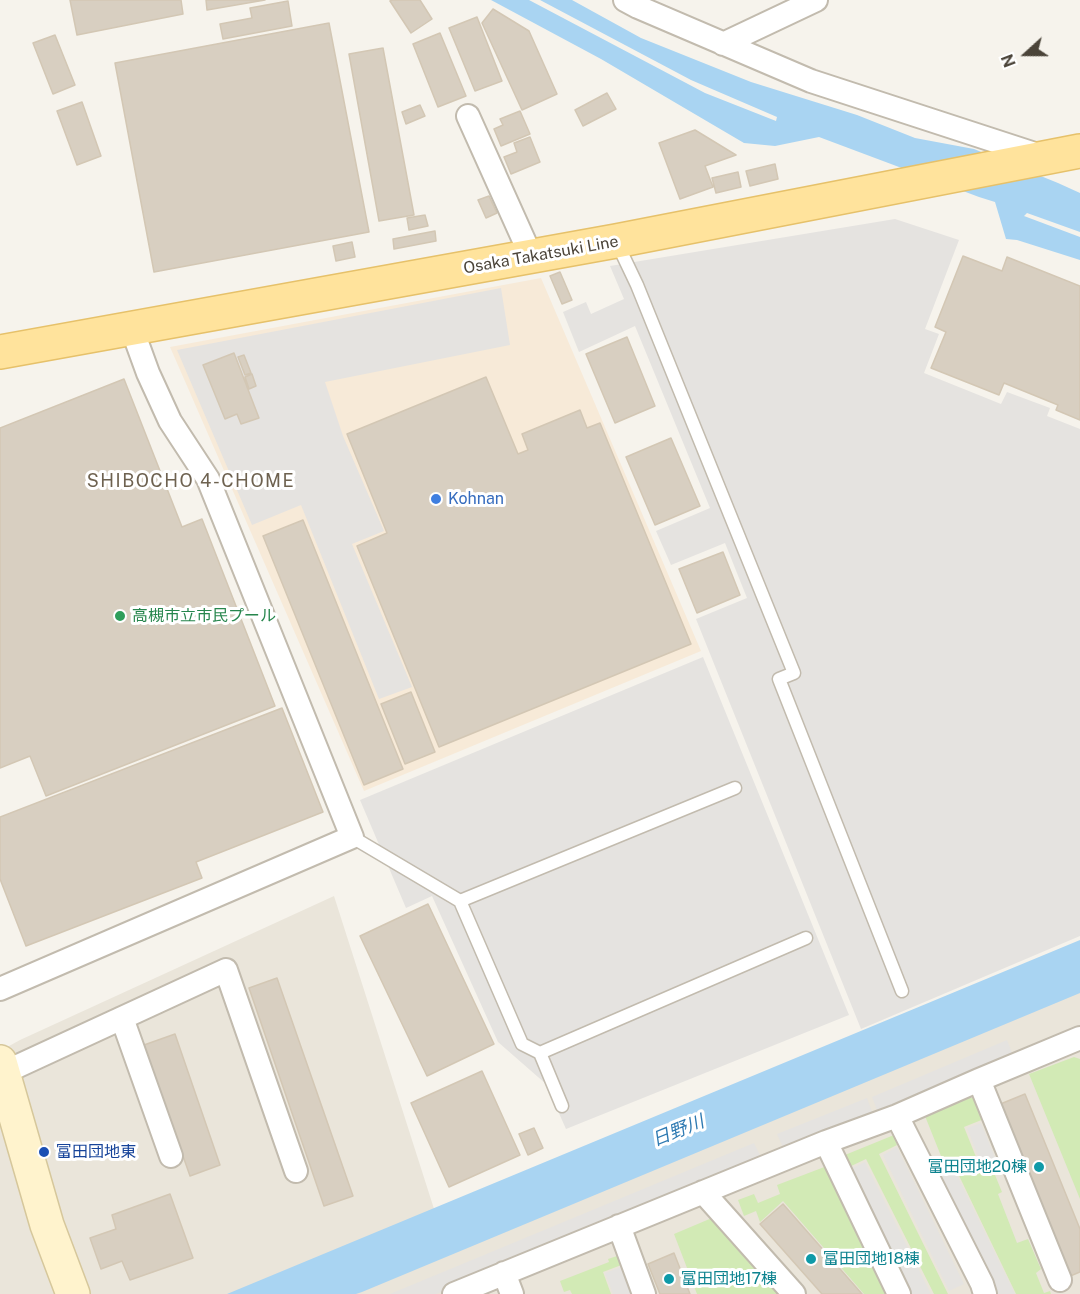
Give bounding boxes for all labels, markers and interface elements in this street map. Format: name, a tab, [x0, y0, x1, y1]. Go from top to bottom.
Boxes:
north arrow	[996, 24, 1056, 84]
text: N	[998, 51, 1020, 70]
street label: Osaka Takatsuki Line	[462, 232, 620, 278]
district label: SHIBOCHO 4-CHOME	[87, 470, 295, 492]
place label: Kohnan	[448, 489, 504, 509]
marker: Kohnan	[429, 492, 443, 506]
place label: 高槻市立市民プール	[132, 606, 276, 626]
marker: 高槻市立市民プール	[113, 609, 127, 623]
water label: 日野川	[649, 1111, 707, 1151]
place label: 富田団地東	[56, 1142, 136, 1162]
marker: 富田団地東	[37, 1145, 51, 1159]
place label: 富田団地20棟	[928, 1157, 1027, 1177]
marker: 富田団地20棟	[1032, 1160, 1046, 1174]
place label: 富田団地18棟	[823, 1249, 920, 1269]
marker: 富田団地18棟	[804, 1252, 818, 1266]
place label: 富田団地17棟	[681, 1269, 777, 1289]
marker: 富田団地17棟	[662, 1272, 676, 1286]

